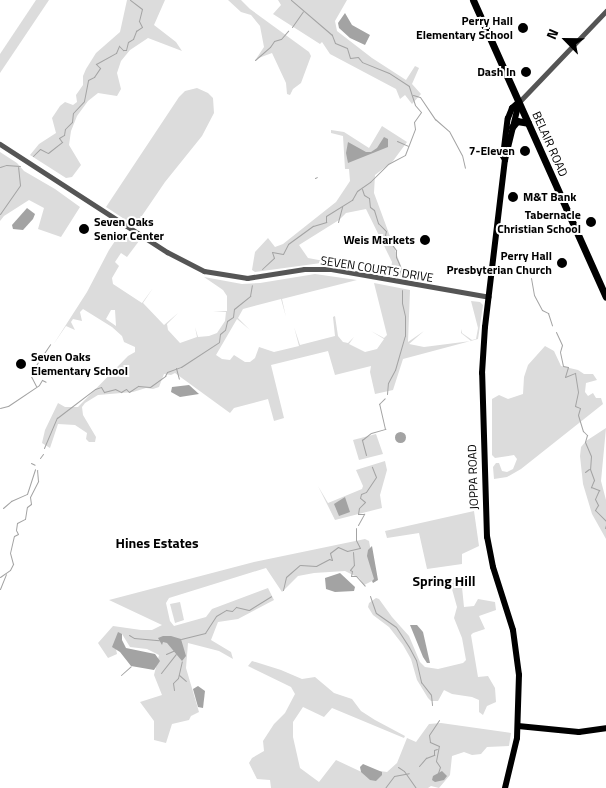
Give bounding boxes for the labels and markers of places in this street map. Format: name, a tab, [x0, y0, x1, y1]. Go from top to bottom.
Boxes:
place label: Perry Hall Elementary School	[416, 14, 513, 42]
marker: Perry Hall Elementary School	[517, 22, 529, 34]
place label: Dash In	[477, 65, 516, 79]
marker: Dash In	[520, 66, 532, 78]
place label: 7-Eleven	[469, 144, 515, 158]
marker: 7-Eleven	[519, 145, 531, 157]
place label: M&T Bank	[523, 190, 577, 204]
marker: M&T Bank	[507, 191, 519, 203]
place label: Tabernacle Christian School	[497, 208, 581, 236]
place label: Seven Oaks Senior Center	[94, 215, 164, 243]
marker: Tabernacle Christian School	[585, 216, 597, 228]
marker: Seven Oaks Senior Center	[78, 223, 90, 235]
place label: Weis Markets	[343, 233, 415, 247]
marker: Weis Markets	[419, 234, 431, 246]
place label: Perry Hall Presbyterian Church	[447, 249, 552, 277]
marker: Perry Hall Presbyterian Church	[556, 257, 568, 269]
place label: Seven Oaks Elementary School	[31, 350, 128, 378]
marker: Seven Oaks Elementary School	[15, 358, 27, 370]

